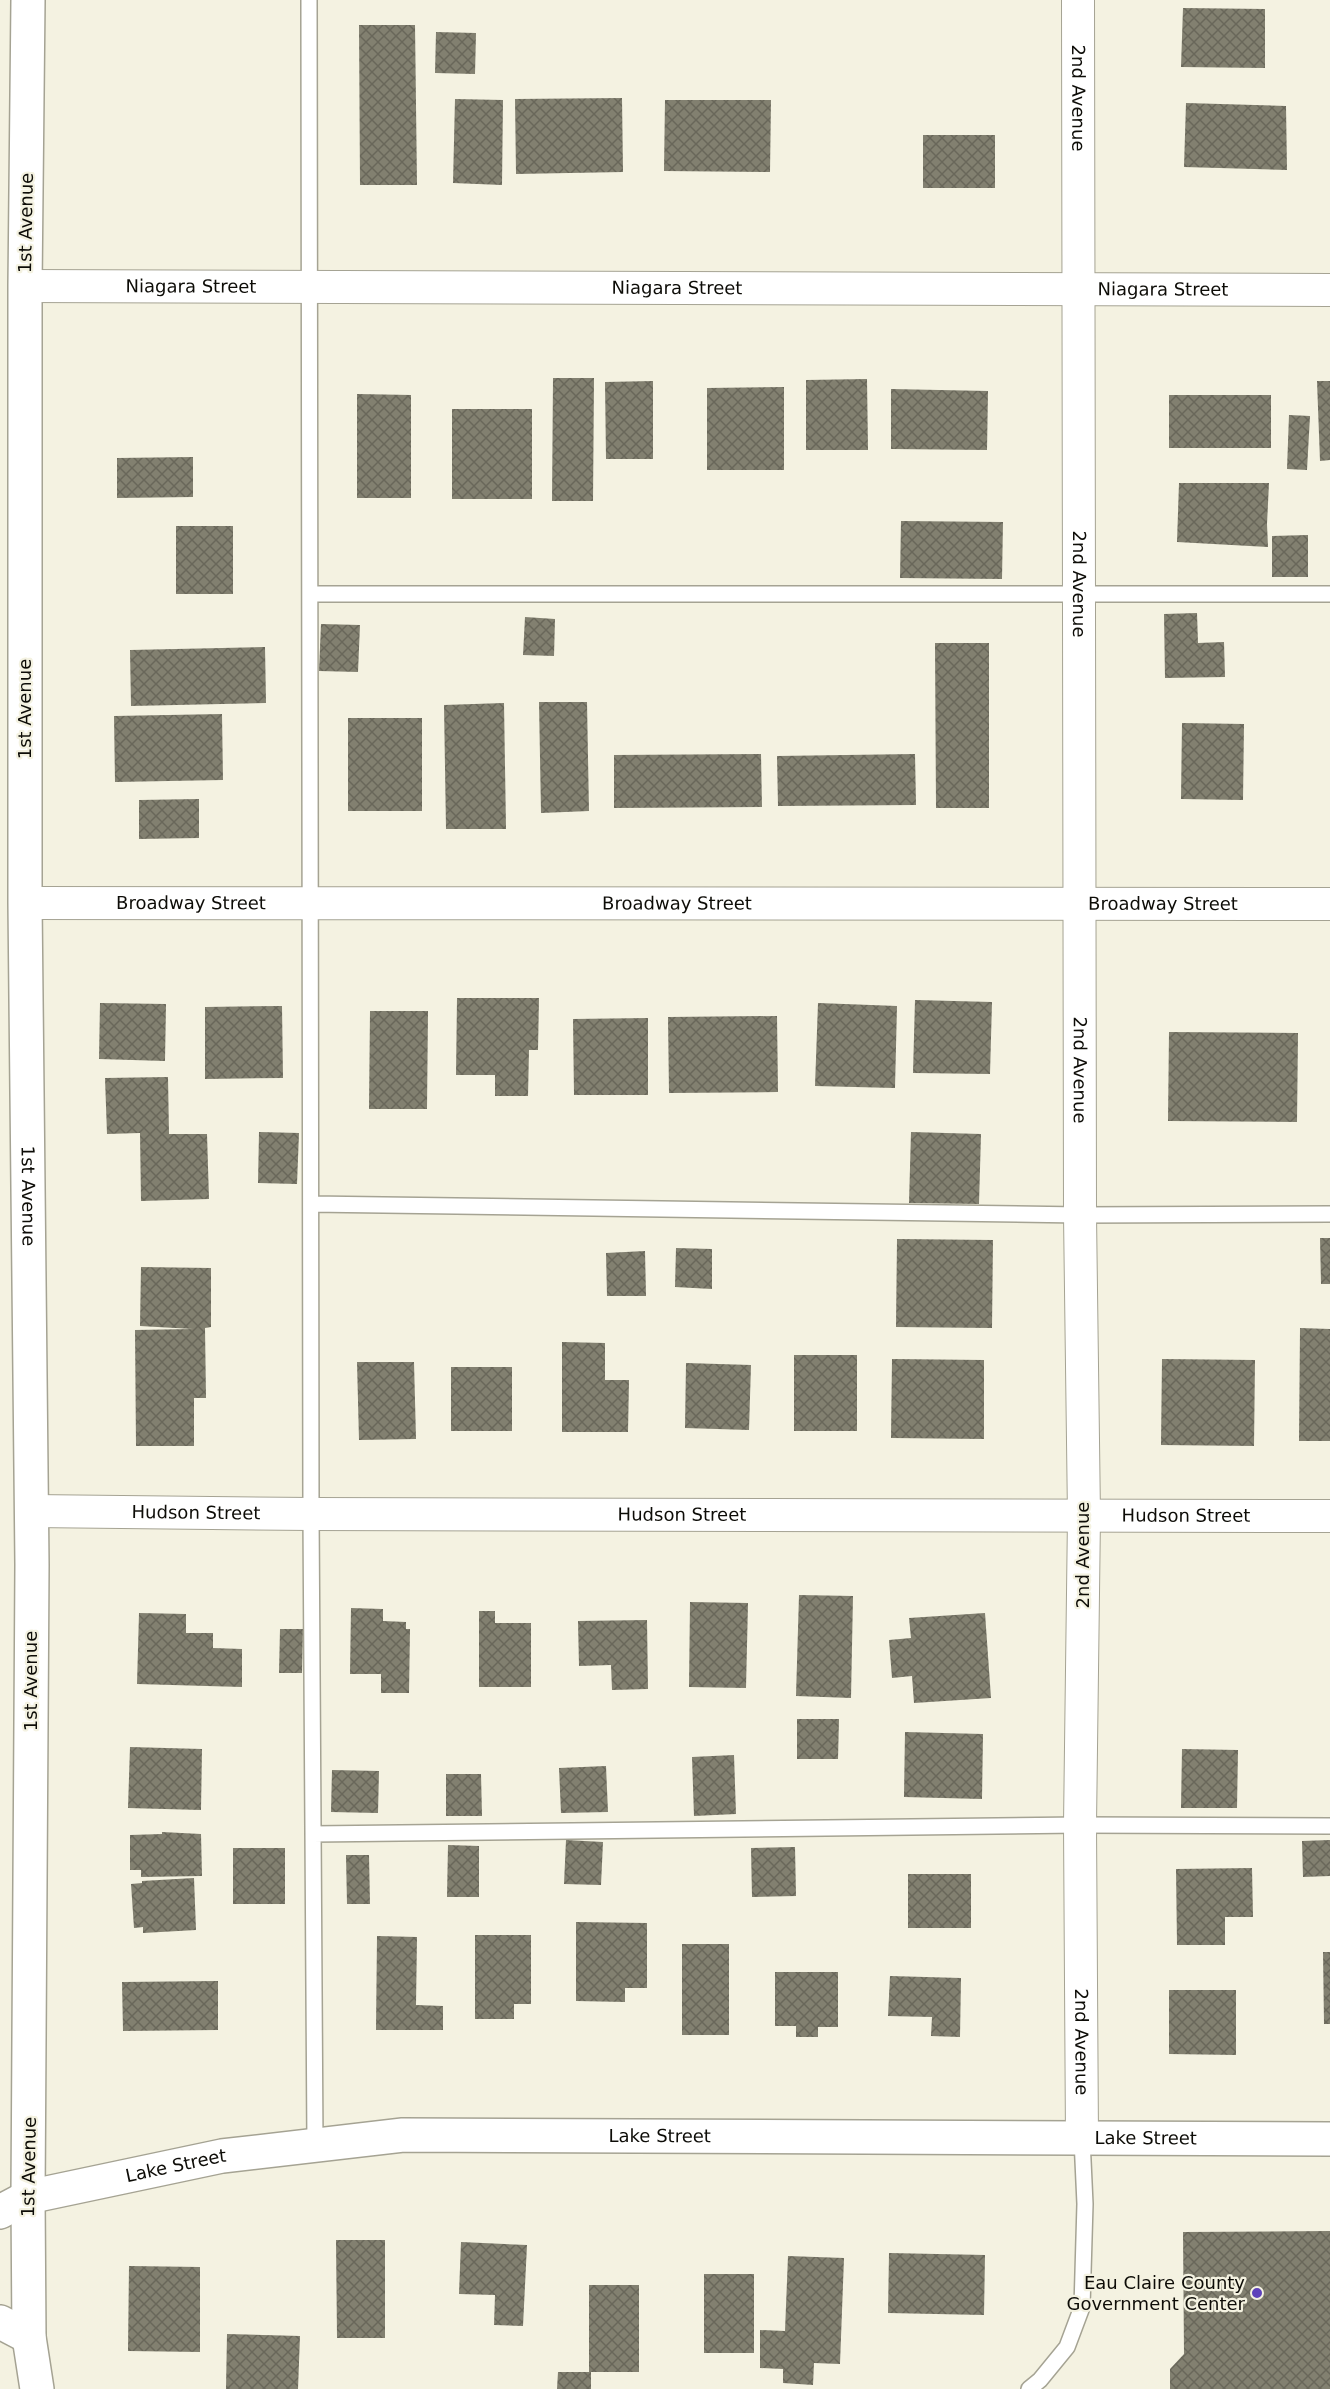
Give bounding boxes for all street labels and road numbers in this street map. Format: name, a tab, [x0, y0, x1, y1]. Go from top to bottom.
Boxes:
street label: 2nd Avenue	[1068, 44, 1089, 152]
street label: 1st Avenue	[14, 173, 37, 273]
street label: Niagara Street	[126, 275, 256, 297]
street label: Niagara Street	[612, 277, 742, 298]
street label: Niagara Street	[1098, 278, 1228, 300]
street label: 2nd Avenue	[1069, 530, 1090, 638]
street label: 1st Avenue	[14, 659, 35, 759]
street label: Broadway Street	[116, 892, 266, 913]
street label: Broadway Street	[602, 892, 752, 914]
street label: Broadway Street	[1088, 893, 1238, 914]
street label: 2nd Avenue	[1070, 1016, 1091, 1123]
street label: 1st Avenue	[18, 1146, 40, 1246]
street label: Hudson Street	[132, 1501, 260, 1523]
street label: 2nd Avenue	[1072, 1502, 1093, 1608]
street label: Hudson Street	[618, 1504, 746, 1525]
street label: Hudson Street	[1122, 1505, 1250, 1526]
street label: 1st Avenue	[20, 1631, 41, 1731]
street label: 2nd Avenue	[1071, 1988, 1093, 2095]
street label: 1st Avenue	[17, 2117, 40, 2217]
street label: Lake Street	[608, 2125, 711, 2146]
street label: Lake Street	[1094, 2127, 1197, 2148]
street label: Lake Street	[124, 2145, 227, 2186]

